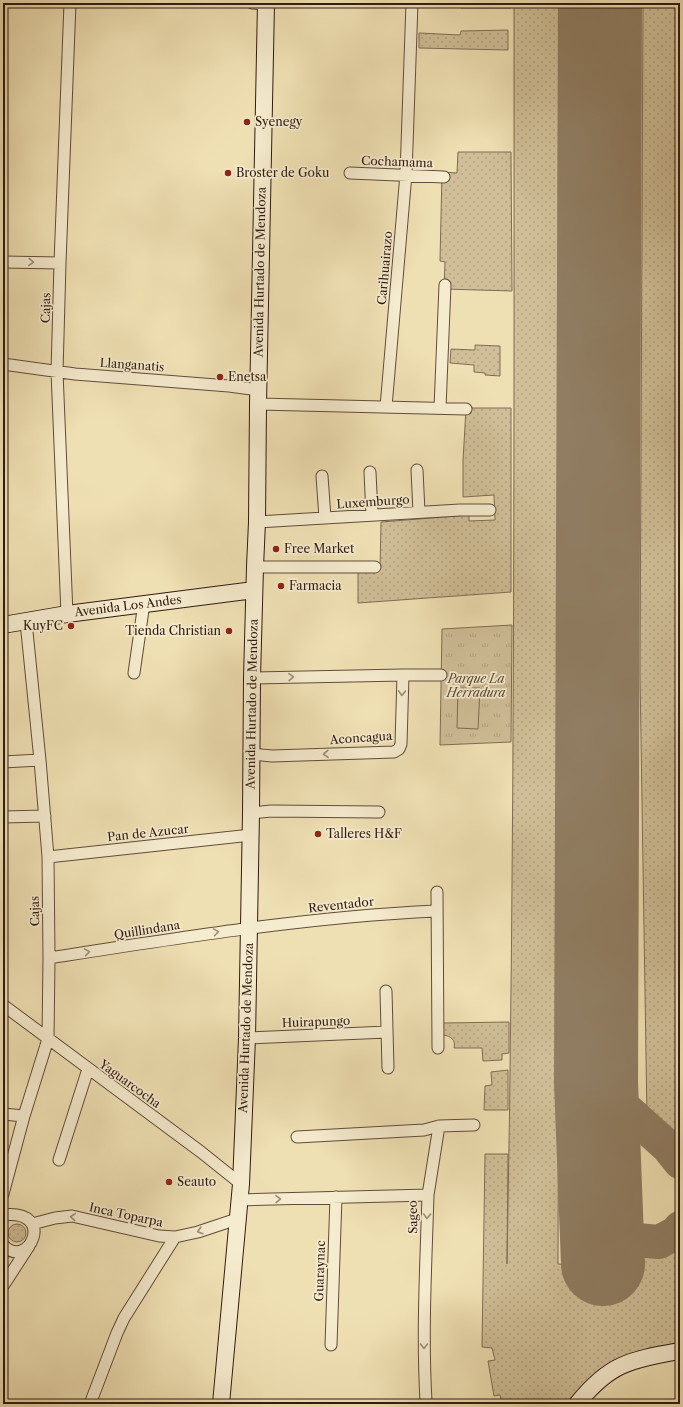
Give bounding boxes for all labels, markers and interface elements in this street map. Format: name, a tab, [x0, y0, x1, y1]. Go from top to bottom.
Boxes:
place label: Syenegy	[255, 114, 303, 129]
marker: Syenegy	[242, 117, 252, 127]
street label: Cochamama	[361, 153, 434, 170]
place label: Broster de Goku	[236, 165, 330, 180]
marker: Broster de Goku	[223, 168, 233, 178]
street label: Avenida Hurtado de Mendoza	[250, 186, 268, 358]
street label: Carihuairazo	[374, 230, 395, 305]
one-way arrow	[28, 258, 34, 267]
street label: Cajas	[38, 293, 53, 323]
street label: Llanganatis	[99, 355, 165, 374]
place label: Enetsa	[228, 369, 267, 384]
marker: Enetsa	[215, 372, 225, 382]
street label: Luxemburgo	[336, 491, 410, 512]
place label: Free Market	[284, 541, 355, 556]
marker: Free Market	[271, 544, 281, 554]
place label: Farmacia	[289, 578, 342, 593]
marker: Farmacia	[276, 581, 286, 591]
street label: Avenida Los Andes	[73, 591, 182, 620]
place label: KuyFC	[23, 618, 63, 633]
street label: Avenida Hurtado de Mendoza	[242, 618, 260, 790]
marker: KuyFC	[66, 621, 76, 631]
place label: Tienda Christian	[125, 623, 221, 638]
marker: Tienda Christian	[224, 626, 234, 636]
park label: Parque La Herradura	[446, 671, 505, 700]
one-way arrow	[288, 673, 294, 681]
one-way arrow	[398, 690, 406, 696]
street label: Aconcagua	[328, 728, 393, 747]
one-way arrow	[323, 750, 329, 758]
street label: Pan de Azucar	[107, 821, 189, 844]
place label: Talleres H&F	[326, 826, 402, 841]
marker: Talleres H&F	[313, 829, 323, 839]
street label: Reventador	[307, 894, 375, 915]
street label: Cajas	[27, 896, 42, 926]
street label: Quillindana	[113, 917, 182, 942]
one-way arrow	[213, 928, 219, 937]
street label: Avenida Hurtado de Mendoza	[235, 942, 256, 1114]
one-way arrow	[84, 948, 91, 957]
street label: Huirapungo	[282, 1013, 350, 1030]
street label: Yaguarcocha	[96, 1056, 165, 1111]
place label: Seauto	[177, 1174, 216, 1189]
marker: Seauto	[164, 1177, 174, 1187]
one-way arrow	[275, 1195, 281, 1203]
street label: Inca Toparpa	[88, 1199, 165, 1230]
street label: Sageo	[405, 1200, 420, 1234]
one-way arrow	[70, 1213, 76, 1222]
one-way arrow	[423, 1213, 432, 1219]
one-way arrow	[197, 1226, 204, 1235]
street label: Guaraynac	[311, 1240, 328, 1302]
one-way arrow	[420, 1343, 428, 1349]

